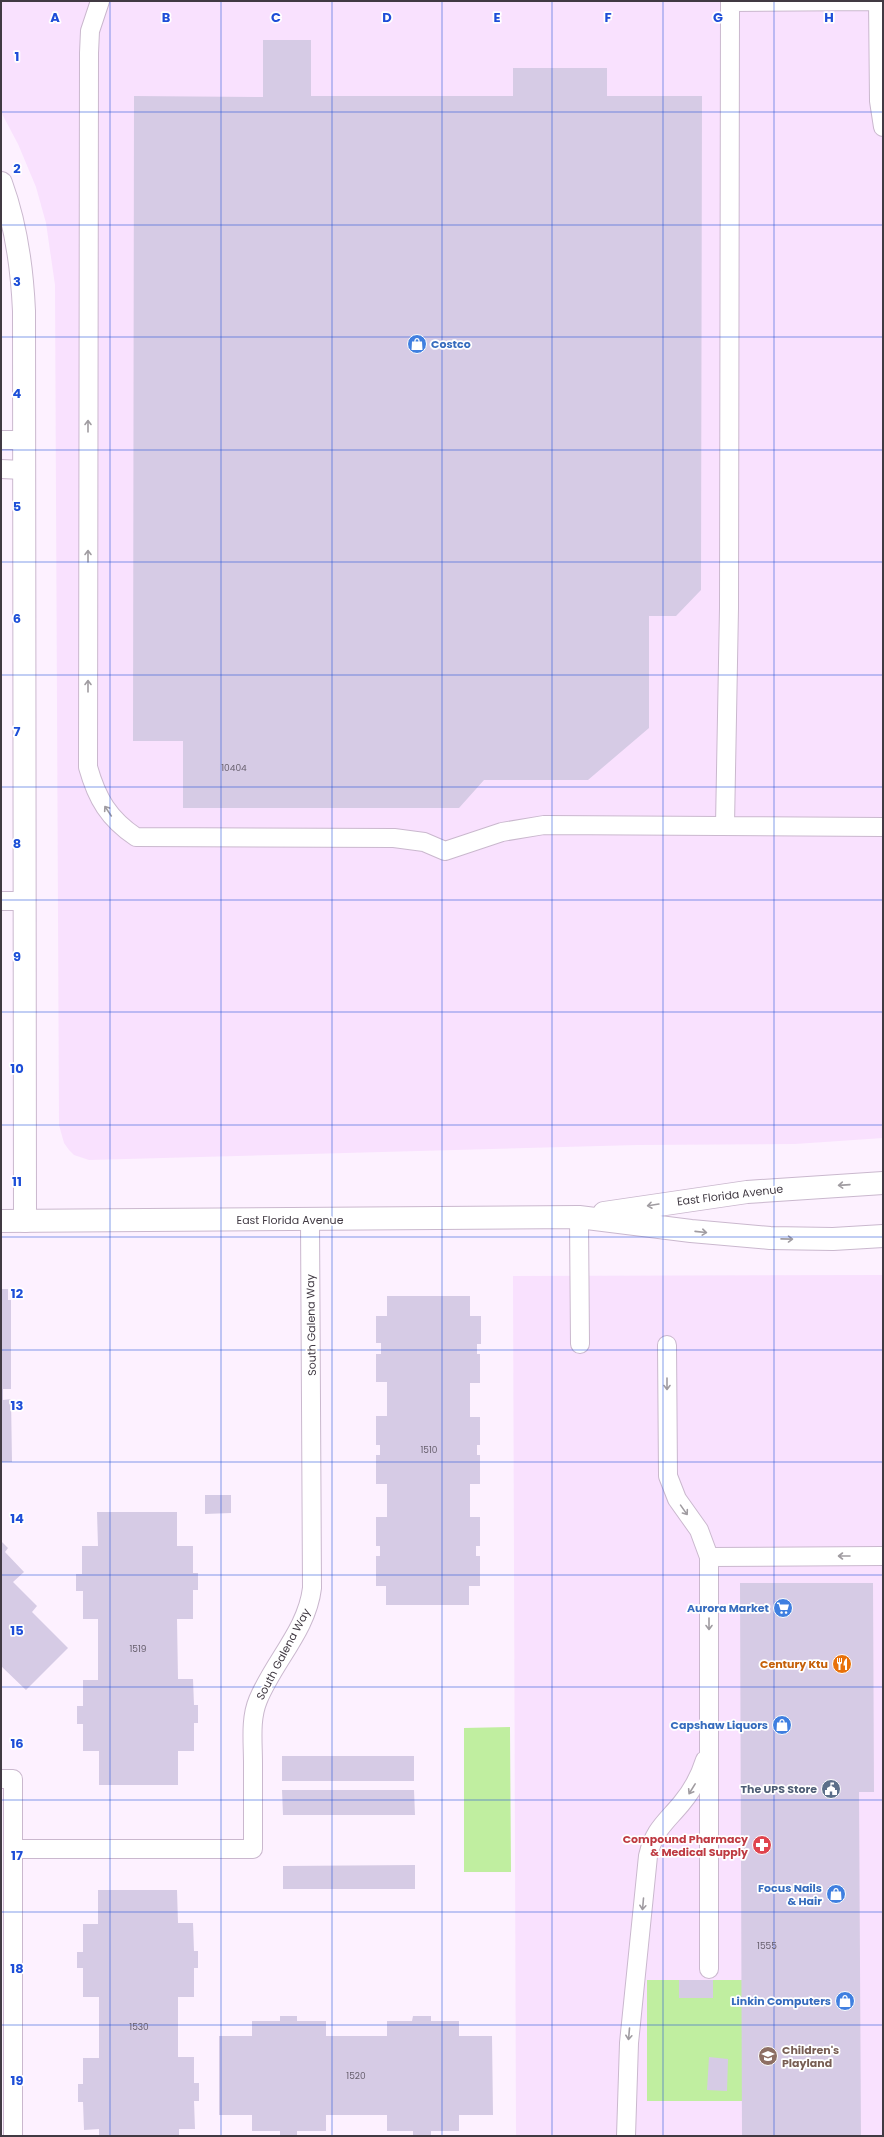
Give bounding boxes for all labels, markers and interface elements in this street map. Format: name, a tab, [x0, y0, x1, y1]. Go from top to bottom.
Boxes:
text: A	[50, 8, 60, 27]
text: B	[162, 8, 171, 27]
text: C	[271, 8, 281, 27]
text: D	[382, 8, 392, 27]
text: E	[493, 8, 501, 27]
text: F	[604, 8, 612, 27]
text: G	[713, 8, 723, 27]
text: H	[824, 8, 834, 27]
text: 1	[15, 47, 19, 66]
text: 2	[13, 159, 21, 178]
text: 3	[13, 272, 21, 291]
shop icon: Costco	[406, 333, 428, 355]
place label: Costco	[431, 336, 471, 352]
text: 4	[13, 384, 22, 403]
one-way arrow	[84, 420, 92, 433]
text: 5	[13, 497, 21, 516]
one-way arrow	[84, 550, 92, 563]
text: 6	[13, 609, 21, 628]
one-way arrow	[84, 680, 92, 693]
text: 7	[14, 722, 21, 741]
house number: 10404	[221, 762, 247, 774]
one-way arrow	[104, 806, 112, 817]
text: 8	[13, 834, 21, 853]
text: 9	[13, 947, 21, 966]
text: 10	[10, 1059, 24, 1078]
text: 11	[12, 1172, 22, 1191]
street label: East Florida Avenue	[676, 1181, 784, 1209]
one-way arrow	[838, 1182, 851, 1189]
one-way arrow	[647, 1201, 660, 1209]
street label: East Florida Avenue	[237, 1212, 344, 1228]
one-way arrow	[694, 1229, 707, 1236]
one-way arrow	[780, 1235, 793, 1243]
street label: South Galena Way	[302, 1273, 320, 1376]
text: 12	[11, 1284, 24, 1303]
one-way arrow	[663, 1377, 671, 1390]
text: 13	[11, 1396, 24, 1415]
house number: 1510	[420, 1444, 438, 1456]
one-way arrow	[680, 1504, 688, 1515]
text: 14	[10, 1509, 24, 1528]
one-way arrow	[838, 1552, 851, 1560]
supermarket icon: Aurora Market	[772, 1597, 794, 1619]
place label: Aurora Market	[687, 1600, 770, 1616]
street label: South Galena Way	[252, 1605, 314, 1703]
one-way arrow	[705, 1617, 713, 1630]
text: 15	[10, 1621, 24, 1640]
house number: 1519	[129, 1643, 147, 1655]
restaurant icon: Century Ktu	[831, 1653, 853, 1675]
place label: Century Ktu	[760, 1656, 828, 1672]
shop icon: Capshaw Liquors	[771, 1714, 793, 1736]
place label: Capshaw Liquors	[671, 1717, 768, 1733]
text: 16	[10, 1734, 24, 1753]
public building icon: The UPS Store	[820, 1778, 842, 1800]
place label: The UPS Store	[741, 1781, 817, 1797]
one-way arrow	[687, 1783, 695, 1795]
place label: Compound Pharmacy & Medical Supply	[623, 1831, 748, 1860]
pharmacy icon: Compound Pharmacy & Medical Supply	[751, 1834, 773, 1856]
text: 17	[11, 1846, 23, 1865]
place label: Focus Nails & Hair	[758, 1880, 822, 1909]
shop icon: Focus Nails & Hair	[825, 1883, 847, 1905]
one-way arrow	[640, 1898, 647, 1911]
house number: 1555	[757, 1940, 777, 1952]
text: 18	[10, 1959, 24, 1978]
shop icon: Linkin Computers	[834, 1990, 856, 2012]
place label: Linkin Computers	[731, 1993, 831, 2009]
house number: 1530	[129, 2021, 149, 2033]
one-way arrow	[626, 2027, 633, 2040]
place label: Children's Playland	[782, 2042, 839, 2071]
school or university icon: Children's Playland	[757, 2045, 779, 2067]
house number: 1520	[346, 2070, 366, 2082]
text: 19	[11, 2071, 23, 2090]

